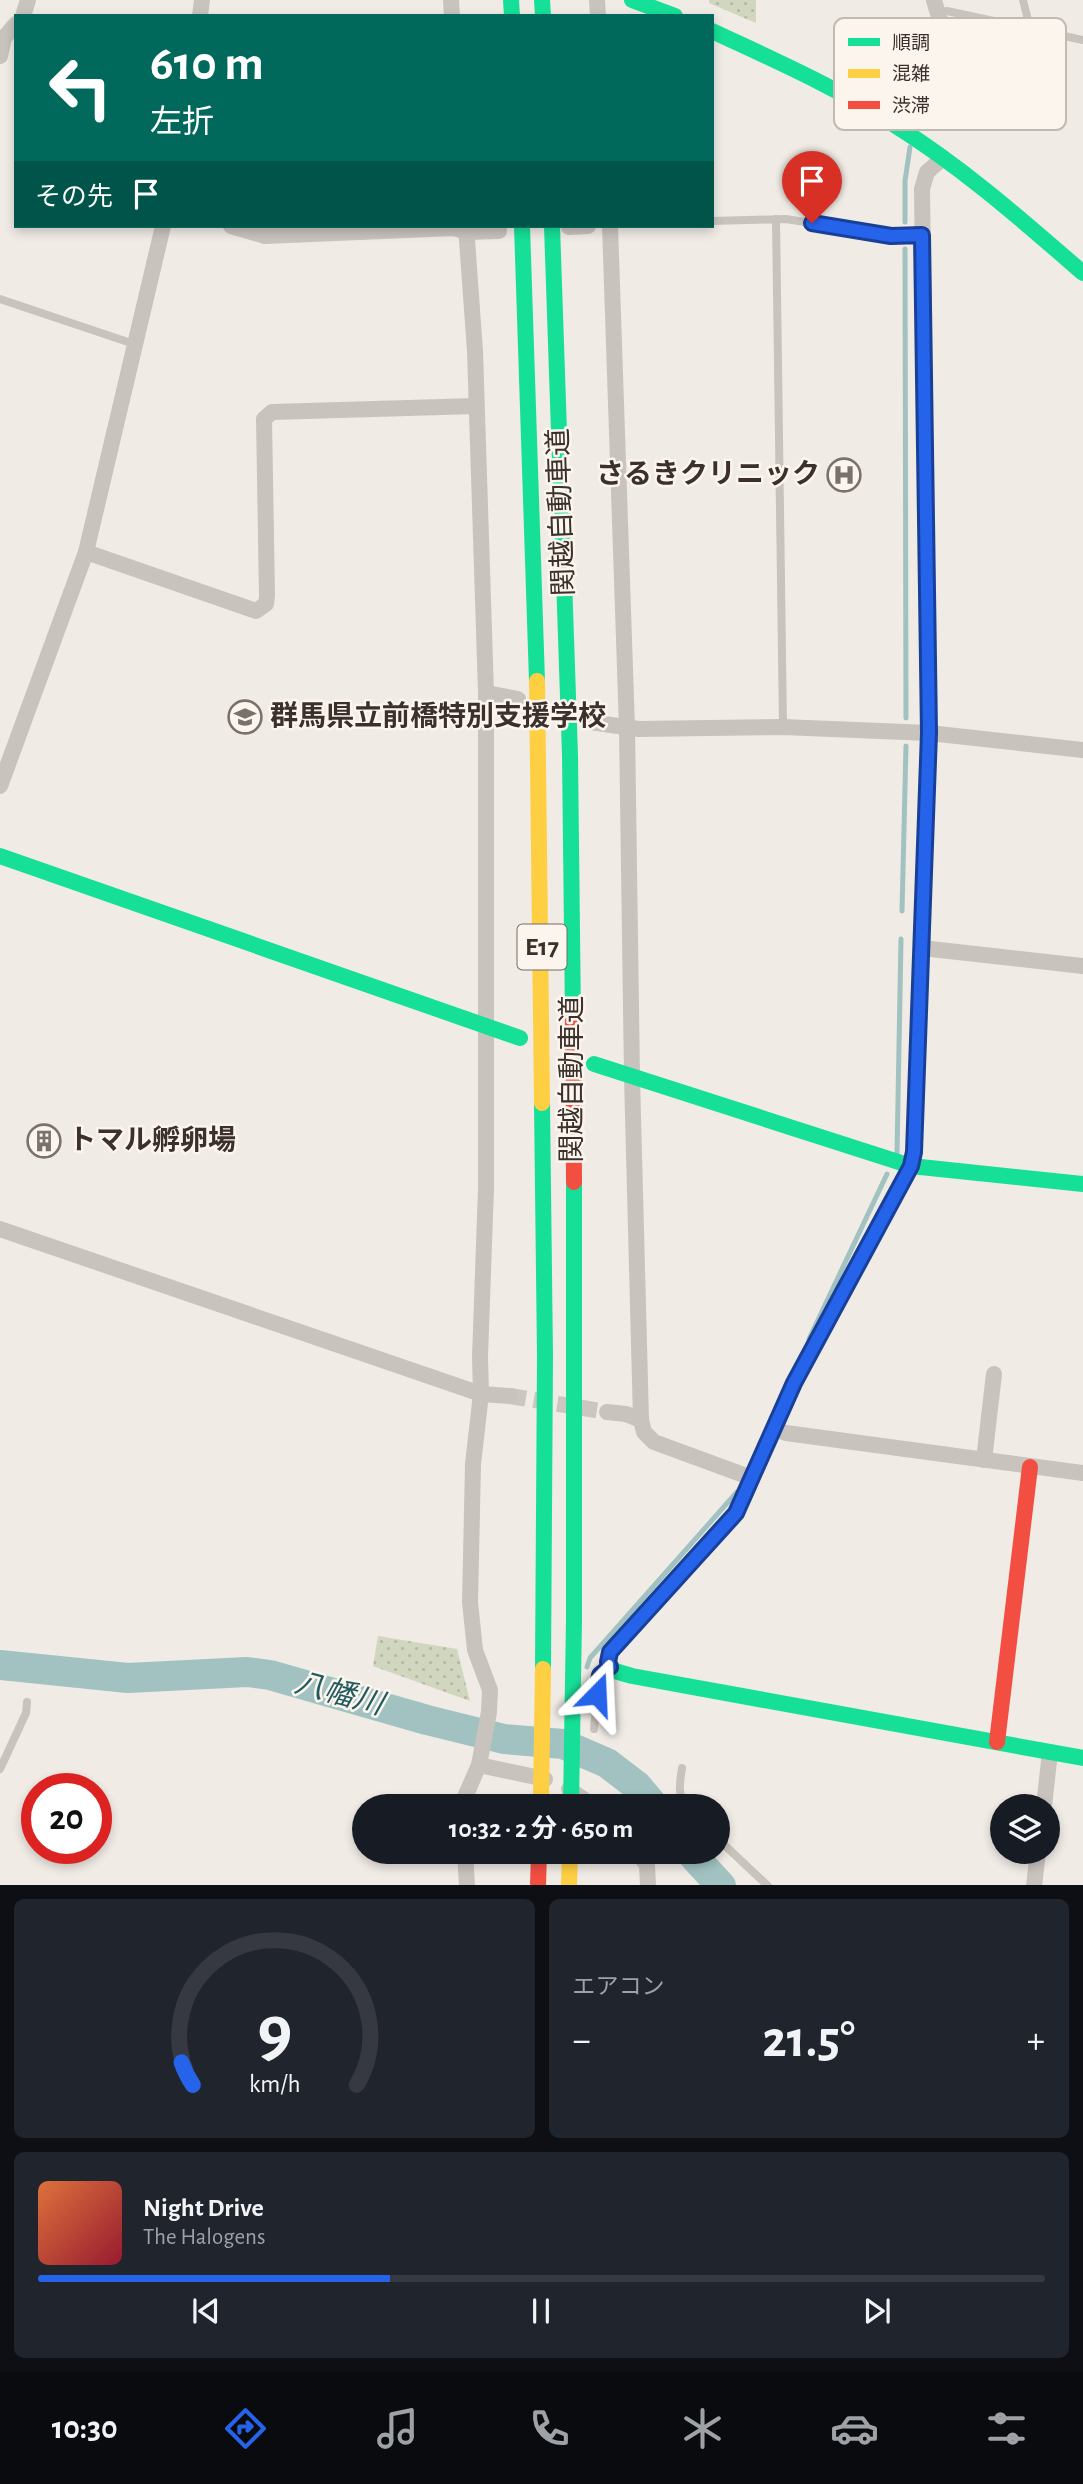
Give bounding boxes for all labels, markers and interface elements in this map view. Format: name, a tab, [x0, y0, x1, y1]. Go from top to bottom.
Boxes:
legend	[834, 18, 1066, 130]
text: 順調	[892, 33, 930, 53]
text: 610 m	[150, 40, 264, 89]
icon: left	[35, 42, 126, 133]
text: 混雑	[892, 63, 930, 84]
text: 渋滞	[892, 95, 930, 116]
text: 左折	[150, 106, 214, 138]
pin	[782, 151, 842, 223]
icon: arrive	[793, 162, 831, 200]
icon: arrive	[127, 175, 165, 213]
text: その先	[35, 184, 113, 210]
street label: 関越自動車道	[543, 428, 579, 597]
hospital icon: さるきクリニック	[825, 456, 863, 494]
place label: さるきクリニック	[596, 459, 820, 489]
school or university icon: 群馬県立前橋特別支援学校	[226, 698, 264, 736]
place label: 群馬県立前橋特別支援学校	[270, 700, 606, 731]
road number: E17	[518, 924, 566, 970]
street label: 関越自動車道	[557, 995, 587, 1163]
building icon: トマル孵卵場	[25, 1122, 63, 1160]
place label: トマル孵卵場	[68, 1125, 236, 1155]
position arrow	[560, 1657, 634, 1731]
water label: 八幡川	[292, 1666, 390, 1721]
speed limit sign: 20	[21, 1773, 112, 1864]
map controls	[990, 1794, 1060, 1864]
button: layers	[990, 1794, 1060, 1864]
text: 10:32 · 2 分 · 650 m	[449, 1816, 633, 1842]
text: エアコン	[573, 1976, 665, 1999]
text: 9	[257, 1997, 292, 2070]
text: 21.5°	[762, 2014, 855, 2066]
text: −	[573, 2022, 591, 2060]
text: +	[1027, 2022, 1045, 2060]
text: km/h	[248, 2071, 300, 2096]
text: Night Drive	[143, 2195, 264, 2221]
text: The Halogens	[143, 2226, 265, 2249]
icon: previous	[187, 2292, 225, 2330]
icon: pause	[522, 2292, 560, 2330]
icon: next	[858, 2292, 896, 2330]
icon: directions	[221, 2404, 270, 2453]
icon: music	[373, 2404, 422, 2453]
icon: phone	[525, 2404, 574, 2453]
icon: climate	[678, 2404, 727, 2453]
icon: car	[830, 2404, 879, 2453]
icon: filters	[982, 2404, 1031, 2453]
text: 10:30	[52, 2412, 118, 2444]

